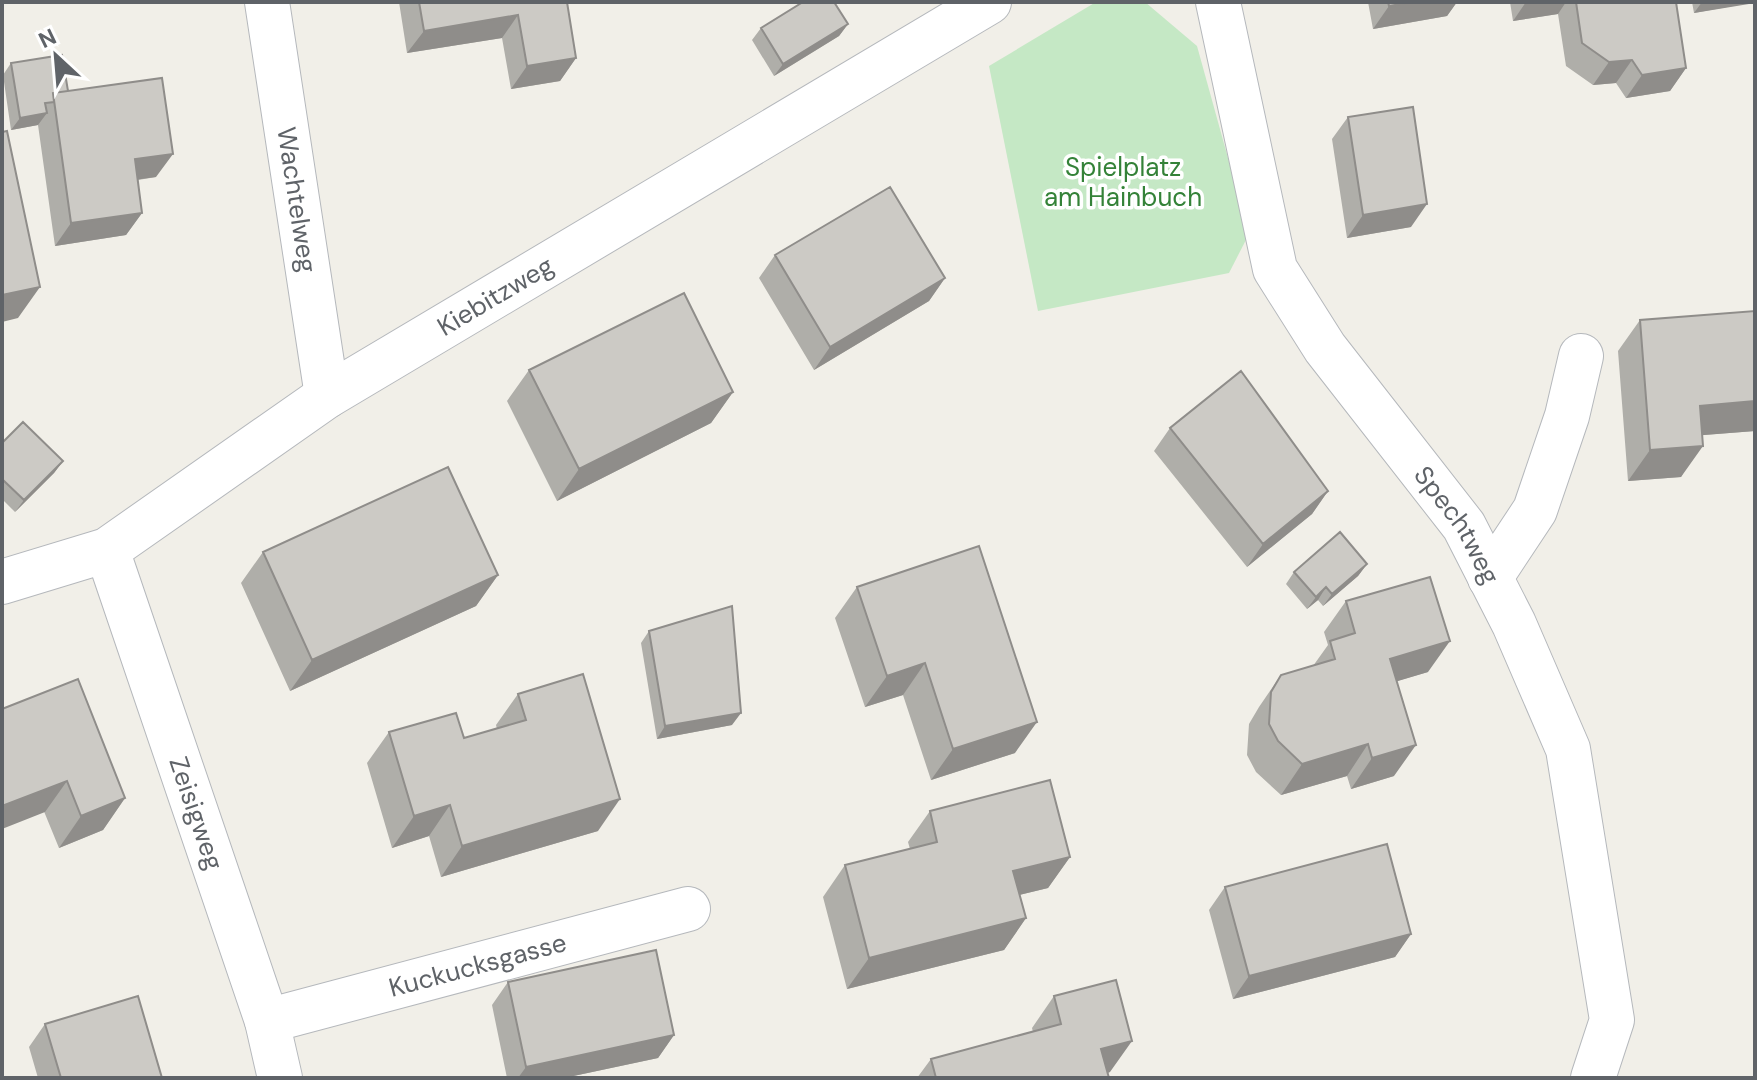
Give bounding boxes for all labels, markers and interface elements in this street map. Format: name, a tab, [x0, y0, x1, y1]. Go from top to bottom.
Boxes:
north arrow	[16, 16, 96, 96]
text: N	[34, 22, 61, 55]
street label: Wachtelweg	[269, 125, 325, 275]
park label: Spielplatz am Hainbuch	[1044, 150, 1202, 214]
street label: Kiebitzweg	[431, 248, 559, 344]
street label: Spechtweg	[1406, 459, 1508, 590]
street label: Zeisigweg	[161, 752, 231, 874]
street label: Kuckucksgasse	[385, 925, 570, 1005]

